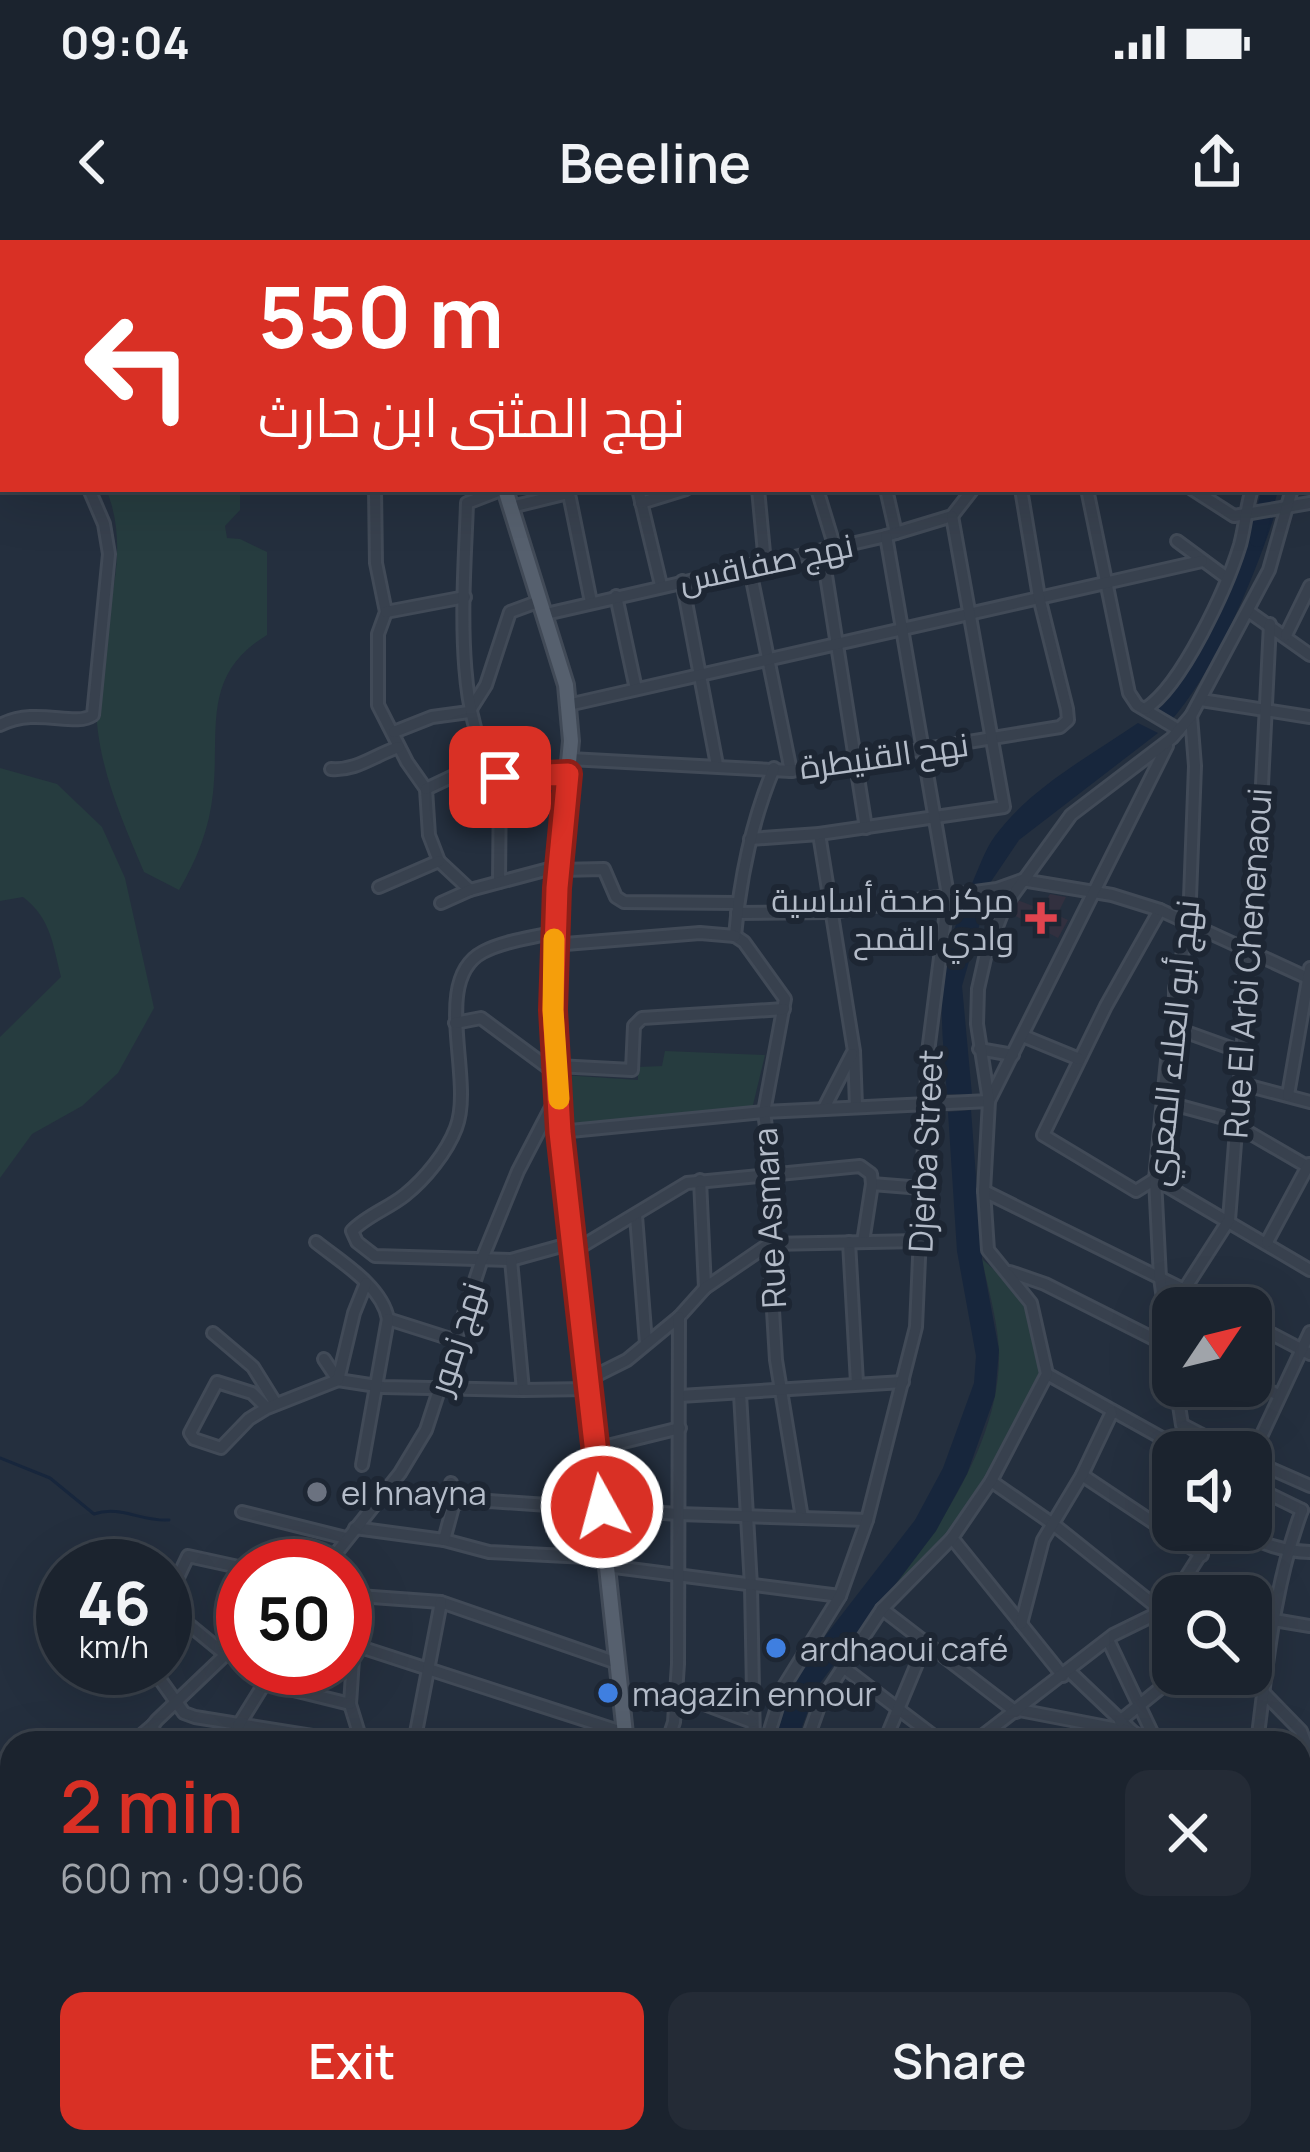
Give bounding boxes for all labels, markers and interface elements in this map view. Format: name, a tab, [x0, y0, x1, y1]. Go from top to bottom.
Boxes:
text: 09:04	[60, 11, 190, 73]
text: Beeline	[559, 125, 751, 199]
icon: back	[60, 129, 126, 195]
icon: share	[1184, 129, 1250, 195]
text: 550 m	[258, 258, 504, 373]
icon: left	[60, 288, 216, 444]
text: نهج المثنى ابن حارث	[258, 379, 686, 453]
street label: نهج صفاقس	[675, 522, 857, 603]
street label: نهح القنيطرة	[797, 721, 972, 790]
pin	[449, 726, 551, 828]
icon: arrive	[467, 744, 533, 810]
street label: Rue El Arbi Chenenaoui	[1212, 786, 1282, 1140]
place label: مركز صحة أساسية وادي القمح	[771, 877, 1014, 964]
street label: نهج أبو العلاء المعري	[1135, 898, 1213, 1189]
marker: مركز صحة أساسية وادي القمح	[1025, 902, 1057, 934]
street label: Djerba Street	[897, 1048, 953, 1254]
street label: Rue Asmara	[742, 1127, 796, 1309]
street label: نهج زمور	[416, 1276, 496, 1402]
north arrow	[1152, 1287, 1272, 1407]
map controls	[1152, 1287, 1272, 1695]
button: sound	[1152, 1431, 1272, 1551]
position arrow	[539, 1444, 665, 1570]
place label: el hnayna	[341, 1470, 486, 1515]
marker: el hnayna	[304, 1479, 330, 1505]
speed limit sign: 50	[216, 1539, 372, 1695]
text: 46	[77, 1561, 151, 1643]
button: search	[1152, 1575, 1272, 1695]
text: km/h	[79, 1626, 149, 1667]
place label: ardhaoui café	[800, 1626, 1008, 1671]
marker: ardhaoui café	[763, 1635, 789, 1661]
place label: magazin ennour	[632, 1671, 877, 1716]
marker: magazin ennour	[595, 1680, 621, 1706]
text: 2 min	[60, 1756, 244, 1855]
button: close	[1125, 1770, 1251, 1896]
text: 600 m · 09:06	[60, 1851, 305, 1905]
button: Exit	[60, 1992, 644, 2130]
button: Share	[668, 1992, 1251, 2130]

